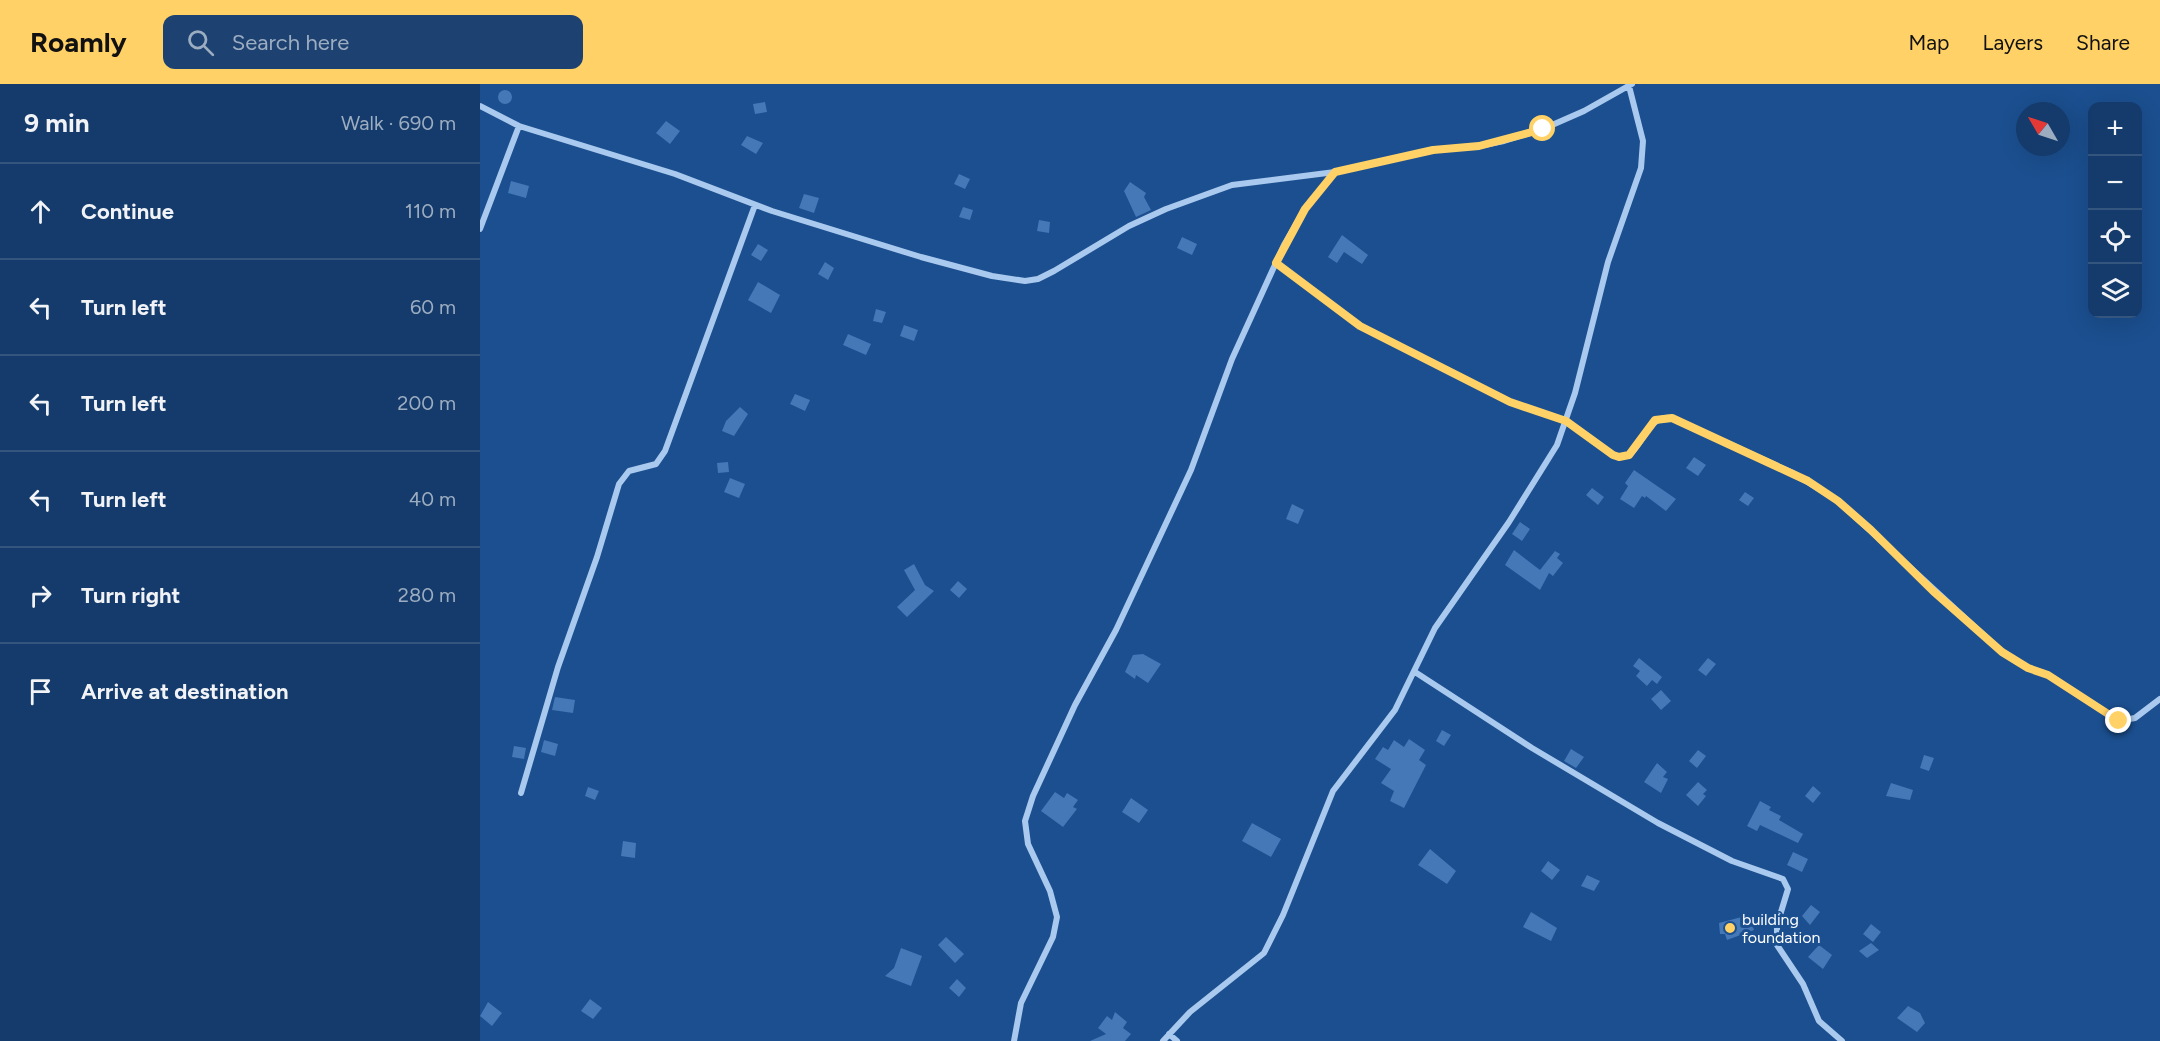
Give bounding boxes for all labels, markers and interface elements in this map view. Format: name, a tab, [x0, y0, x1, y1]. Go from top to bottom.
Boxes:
search box	[163, 15, 583, 69]
text: Roamly	[30, 25, 127, 59]
icon: search	[184, 26, 217, 59]
text: Search here	[232, 29, 349, 56]
text: Map	[1909, 30, 1949, 55]
text: Layers	[1982, 30, 2043, 55]
text: Share	[2076, 30, 2130, 55]
north arrow	[2016, 102, 2070, 156]
map controls	[2088, 102, 2142, 318]
button: +	[2088, 102, 2142, 156]
text: 9 min	[24, 107, 90, 139]
text: Walk · 690 m	[341, 111, 456, 135]
route start	[1529, 115, 1555, 141]
button: −	[2088, 156, 2142, 210]
icon: ahead	[24, 195, 57, 228]
text: Continue	[81, 198, 174, 225]
text: 110 m	[405, 199, 456, 223]
button: locate	[2088, 210, 2142, 264]
button: layers	[2088, 264, 2142, 318]
icon: left	[24, 291, 57, 324]
text: Turn left	[81, 294, 167, 321]
text: 60 m	[410, 295, 456, 319]
icon: left	[24, 387, 57, 420]
text: Turn left	[81, 390, 167, 417]
text: 200 m	[397, 391, 456, 415]
icon: left	[24, 483, 57, 516]
text: Turn left	[81, 486, 167, 513]
text: 40 m	[409, 487, 456, 511]
icon: right	[24, 579, 57, 612]
text: Turn right	[81, 582, 180, 609]
text: 280 m	[398, 583, 456, 607]
icon: arrive	[24, 675, 57, 708]
text: Arrive at destination	[81, 678, 289, 705]
route end	[2105, 707, 2131, 733]
place label: building foundation	[1742, 910, 1821, 947]
marker: building foundation	[1723, 921, 1737, 935]

